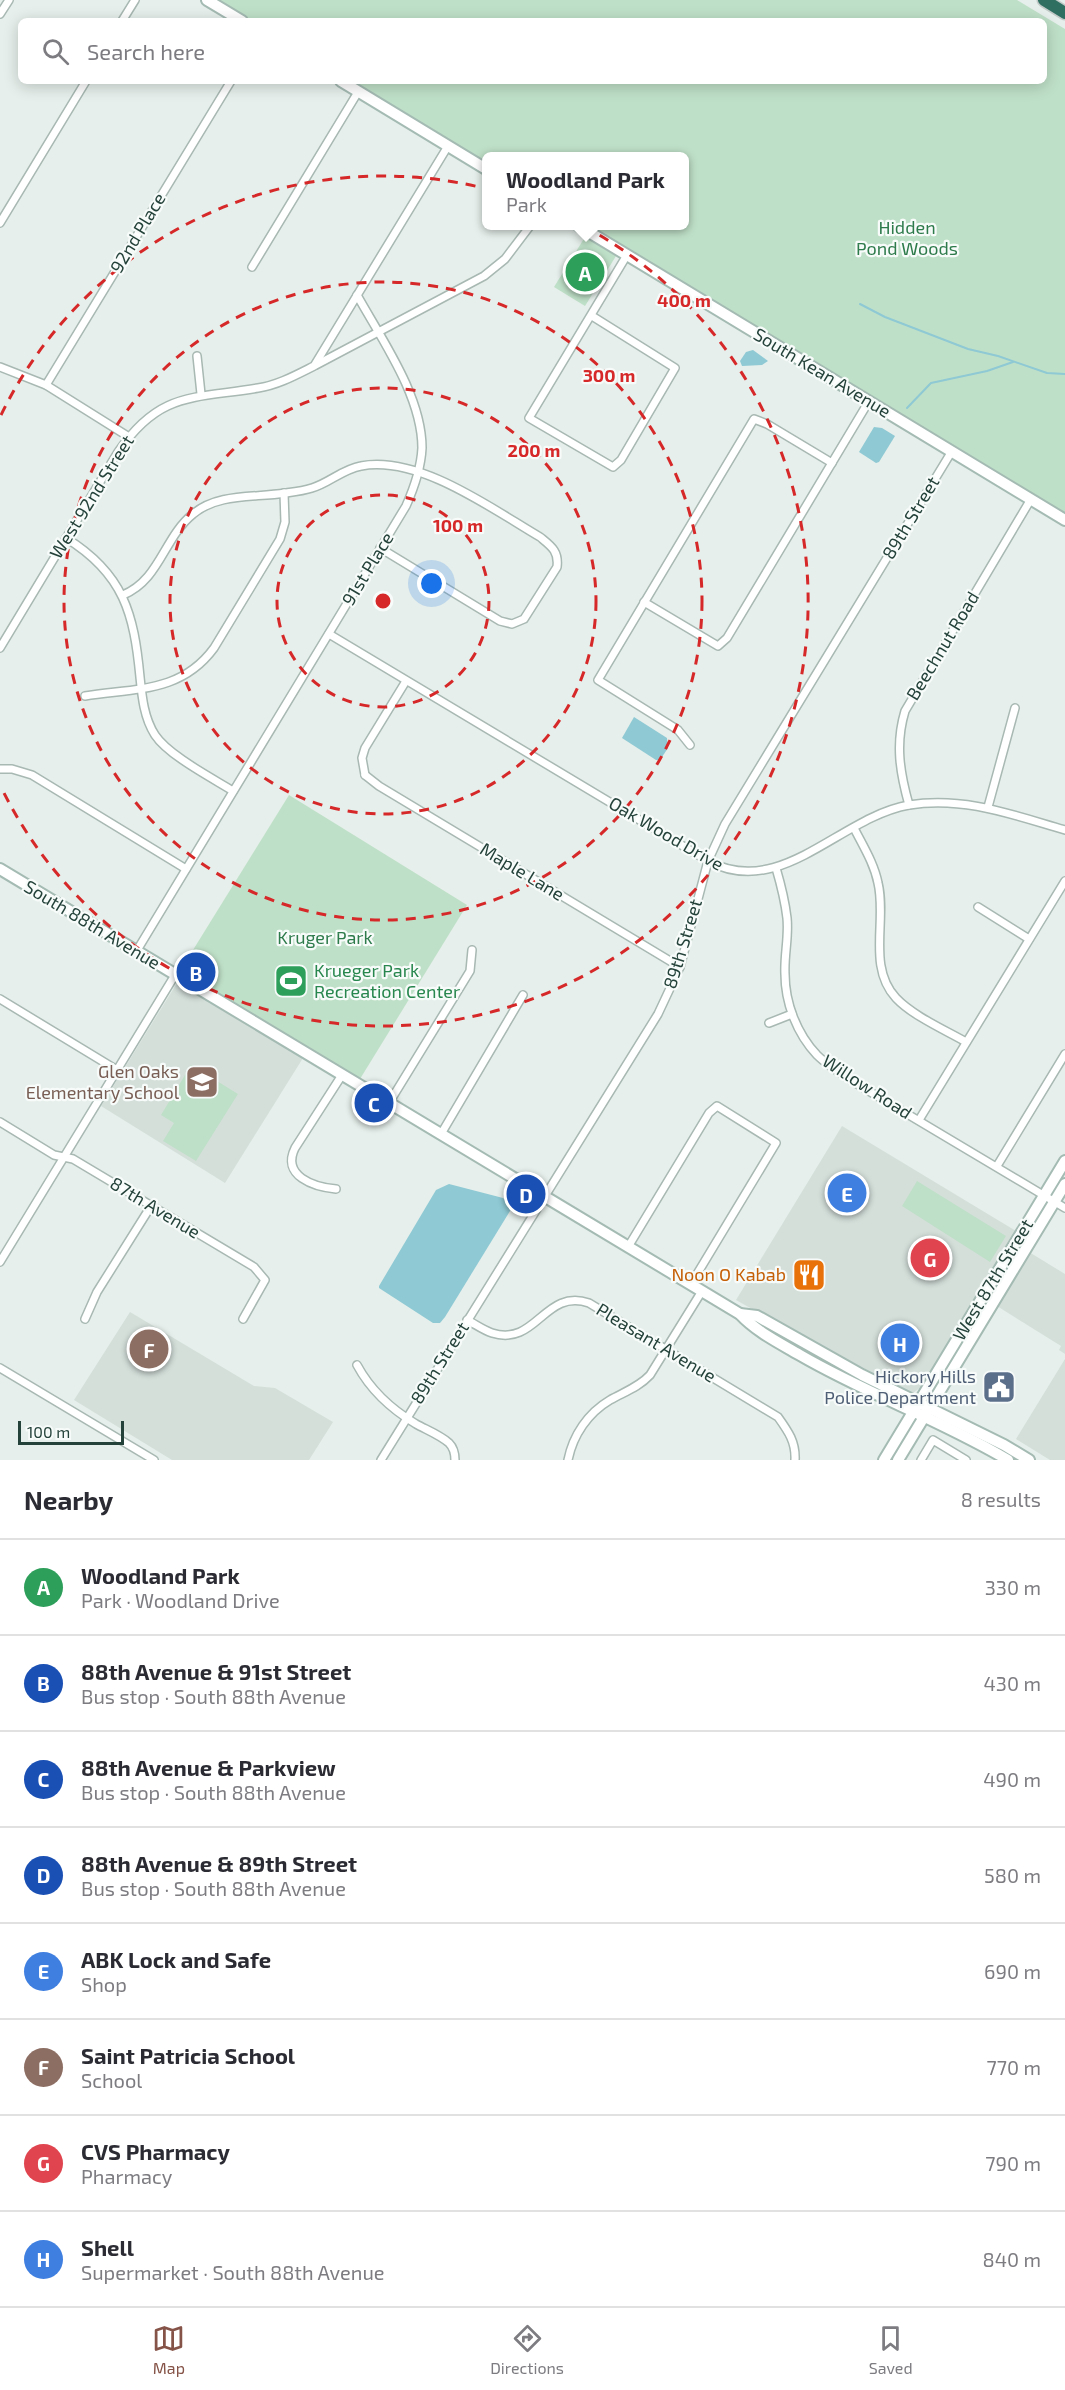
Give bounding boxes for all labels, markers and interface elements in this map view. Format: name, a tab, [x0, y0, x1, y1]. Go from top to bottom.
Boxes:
search box	[18, 18, 1047, 84]
icon: search	[39, 35, 72, 68]
text: Search here	[87, 38, 205, 64]
popup	[482, 152, 689, 230]
text: Woodland Park	[506, 166, 665, 192]
street label: 92nd Place	[105, 189, 170, 276]
text: Park	[506, 192, 547, 216]
park label: Hidden Pond Woods	[856, 216, 958, 259]
pin: A	[566, 250, 604, 294]
text: 400 m	[657, 289, 711, 311]
street label: South Kean Avenue	[750, 322, 895, 422]
text: 300 m	[583, 364, 635, 386]
street label: West 92nd Street	[44, 430, 138, 562]
text: 200 m	[508, 439, 560, 461]
street label: 89th Street	[877, 472, 943, 563]
text: 100 m	[433, 514, 483, 536]
street label: 91st Place	[337, 528, 398, 609]
your location	[417, 569, 446, 598]
street label: Beechnut Road	[901, 587, 983, 704]
centre of rings	[373, 591, 393, 611]
street label: Oak Wood Drive	[605, 791, 728, 875]
street label: Maple Lane	[476, 837, 569, 905]
street label: South 88th Avenue	[20, 875, 165, 973]
street label: 89th Street	[658, 896, 706, 991]
park label: Kruger Park	[277, 926, 373, 948]
pin: B	[176, 950, 216, 994]
place label: Krueger Park Recreation Center	[314, 959, 460, 1002]
sports icon: Krueger Park Recreation Center	[273, 963, 309, 999]
street label: Willow Road	[819, 1049, 916, 1123]
place label: Glen Oaks Elementary School	[26, 1060, 180, 1103]
school or university icon: Glen Oaks Elementary School	[184, 1064, 220, 1100]
pin: C	[354, 1080, 394, 1126]
pin: E	[828, 1170, 866, 1216]
street label: 87th Avenue	[106, 1172, 205, 1243]
pin: D	[506, 1172, 546, 1216]
street label: West 87th Street	[947, 1215, 1037, 1344]
pin: G	[910, 1236, 950, 1280]
restaurant icon: Noon O Kabab	[791, 1257, 827, 1293]
place label: Noon O Kabab	[671, 1263, 786, 1285]
street label: Pleasant Avenue	[593, 1298, 720, 1387]
street label: 89th Street	[405, 1317, 473, 1408]
pin: H	[880, 1320, 920, 1366]
pin: F	[130, 1326, 168, 1372]
place label: Hickory Hills Police Department	[824, 1365, 976, 1408]
public building icon: Hickory Hills Police Department	[981, 1369, 1017, 1405]
scale bar	[18, 1418, 124, 1446]
text: 100 m	[27, 1422, 70, 1441]
text: Nearby	[24, 1484, 113, 1515]
text: 8 results	[961, 1487, 1041, 1511]
text: Woodland Park	[81, 1562, 240, 1588]
text: A	[37, 1575, 50, 1599]
text: 330 m	[985, 1575, 1041, 1599]
text: Park · Woodland Drive	[81, 1588, 280, 1612]
text: 88th Avenue & 91st Street	[81, 1658, 351, 1684]
text: B	[37, 1671, 50, 1695]
text: 430 m	[984, 1671, 1041, 1695]
text: Bus stop · South 88th Avenue	[81, 1684, 346, 1708]
text: 88th Avenue & Parkview	[81, 1754, 336, 1780]
text: C	[38, 1767, 49, 1791]
text: 490 m	[983, 1767, 1041, 1791]
text: Bus stop · South 88th Avenue	[81, 1780, 346, 1804]
text: 88th Avenue & 89th Street	[81, 1850, 357, 1876]
text: D	[37, 1863, 50, 1887]
text: 580 m	[984, 1863, 1041, 1887]
text: Bus stop · South 88th Avenue	[81, 1876, 346, 1900]
text: ABK Lock and Safe	[81, 1946, 271, 1972]
text: E	[38, 1959, 49, 1983]
text: 690 m	[984, 1959, 1041, 1983]
text: Shop	[81, 1972, 127, 1996]
text: Saint Patricia School	[81, 2042, 295, 2068]
text: F	[38, 2055, 49, 2079]
text: 770 m	[986, 2055, 1041, 2079]
text: School	[81, 2068, 142, 2092]
text: CVS Pharmacy	[81, 2138, 230, 2164]
text: G	[37, 2151, 50, 2175]
text: 790 m	[985, 2151, 1041, 2175]
text: Pharmacy	[81, 2164, 172, 2188]
text: Shell	[81, 2234, 134, 2260]
text: H	[37, 2247, 50, 2271]
text: 840 m	[983, 2247, 1041, 2271]
text: Supermarket · South 88th Avenue	[81, 2260, 385, 2284]
tab: Map	[152, 2322, 185, 2377]
tab: Directions	[490, 2322, 564, 2377]
tab: Saved	[869, 2322, 913, 2377]

